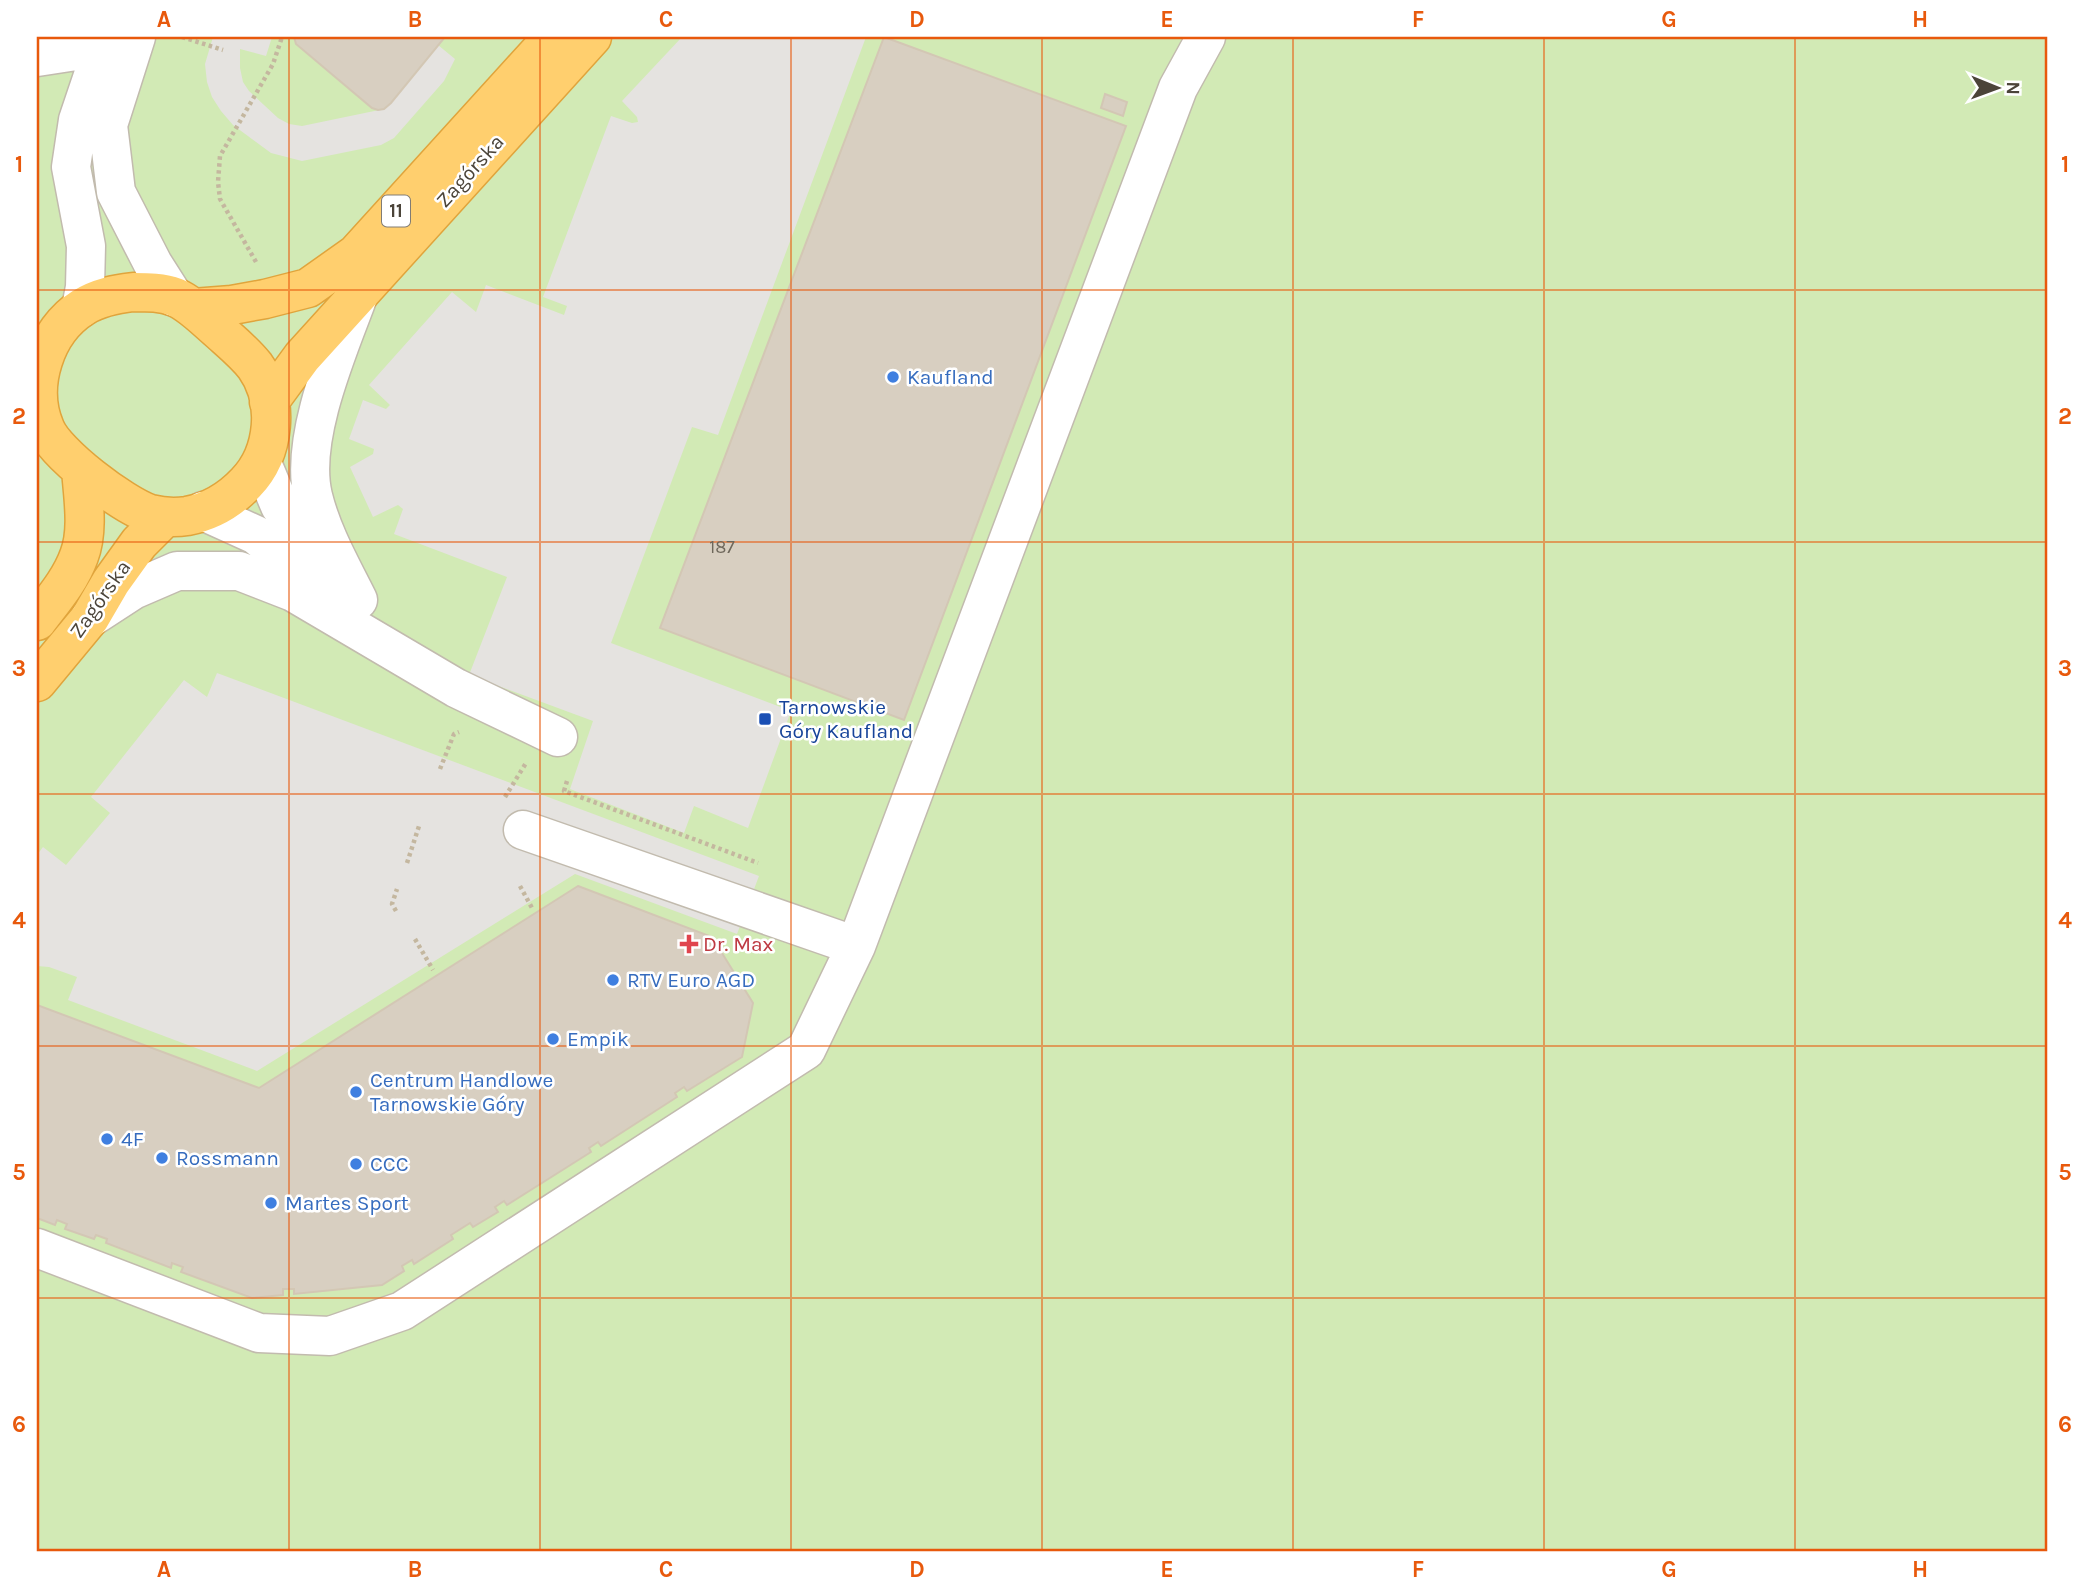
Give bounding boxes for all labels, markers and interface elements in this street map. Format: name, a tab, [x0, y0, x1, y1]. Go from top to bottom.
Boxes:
text: A	[157, 6, 171, 33]
text: B	[408, 6, 422, 33]
text: C	[659, 6, 673, 33]
text: D	[909, 6, 925, 33]
text: E	[1160, 6, 1174, 33]
text: F	[1412, 6, 1424, 33]
text: G	[1661, 6, 1677, 33]
text: H	[1912, 6, 1928, 33]
north arrow	[1962, 52, 2032, 122]
text: N	[2002, 81, 2024, 95]
street label: Zagórska	[431, 130, 509, 212]
text: 1	[15, 151, 23, 178]
text: 1	[2061, 151, 2069, 178]
road number: 11	[382, 196, 410, 226]
place label: Kaufland	[907, 365, 994, 389]
marker: Kaufland	[885, 369, 901, 385]
text: 2	[12, 403, 26, 430]
text: 2	[2058, 403, 2072, 430]
house number: 187	[709, 536, 735, 558]
street label: Zagórska	[65, 556, 135, 642]
text: 3	[12, 655, 26, 682]
text: 3	[2058, 655, 2072, 682]
place label: Tarnowskie Góry Kaufland	[779, 695, 913, 743]
marker: Tarnowskie Góry Kaufland	[757, 711, 773, 727]
text: 4	[12, 907, 26, 934]
text: 4	[2058, 907, 2072, 934]
place label: Dr. Max	[703, 932, 774, 956]
marker: Dr. Max	[681, 936, 697, 952]
place label: RTV Euro AGD	[627, 968, 755, 992]
marker: RTV Euro AGD	[605, 972, 621, 988]
place label: Empik	[567, 1027, 629, 1051]
marker: Empik	[545, 1031, 561, 1047]
place label: Centrum Handlowe Tarnowskie Góry	[370, 1068, 553, 1116]
marker: Centrum Handlowe Tarnowskie Góry	[348, 1084, 364, 1100]
place label: 4F	[121, 1127, 144, 1151]
marker: 4F	[99, 1131, 115, 1147]
place label: Rossmann	[176, 1146, 279, 1170]
marker: Rossmann	[154, 1150, 170, 1166]
place label: CCC	[370, 1152, 409, 1176]
marker: CCC	[348, 1156, 364, 1172]
text: 5	[12, 1159, 26, 1186]
text: 5	[2058, 1159, 2072, 1186]
place label: Martes Sport	[285, 1191, 409, 1215]
marker: Martes Sport	[263, 1195, 279, 1211]
text: 6	[12, 1411, 26, 1438]
text: 6	[2058, 1411, 2072, 1438]
text: A	[157, 1556, 171, 1583]
text: B	[408, 1556, 422, 1583]
text: C	[659, 1556, 673, 1583]
text: D	[909, 1556, 925, 1583]
text: E	[1160, 1556, 1174, 1583]
text: F	[1412, 1556, 1424, 1583]
text: G	[1661, 1556, 1677, 1583]
text: H	[1912, 1556, 1928, 1583]

